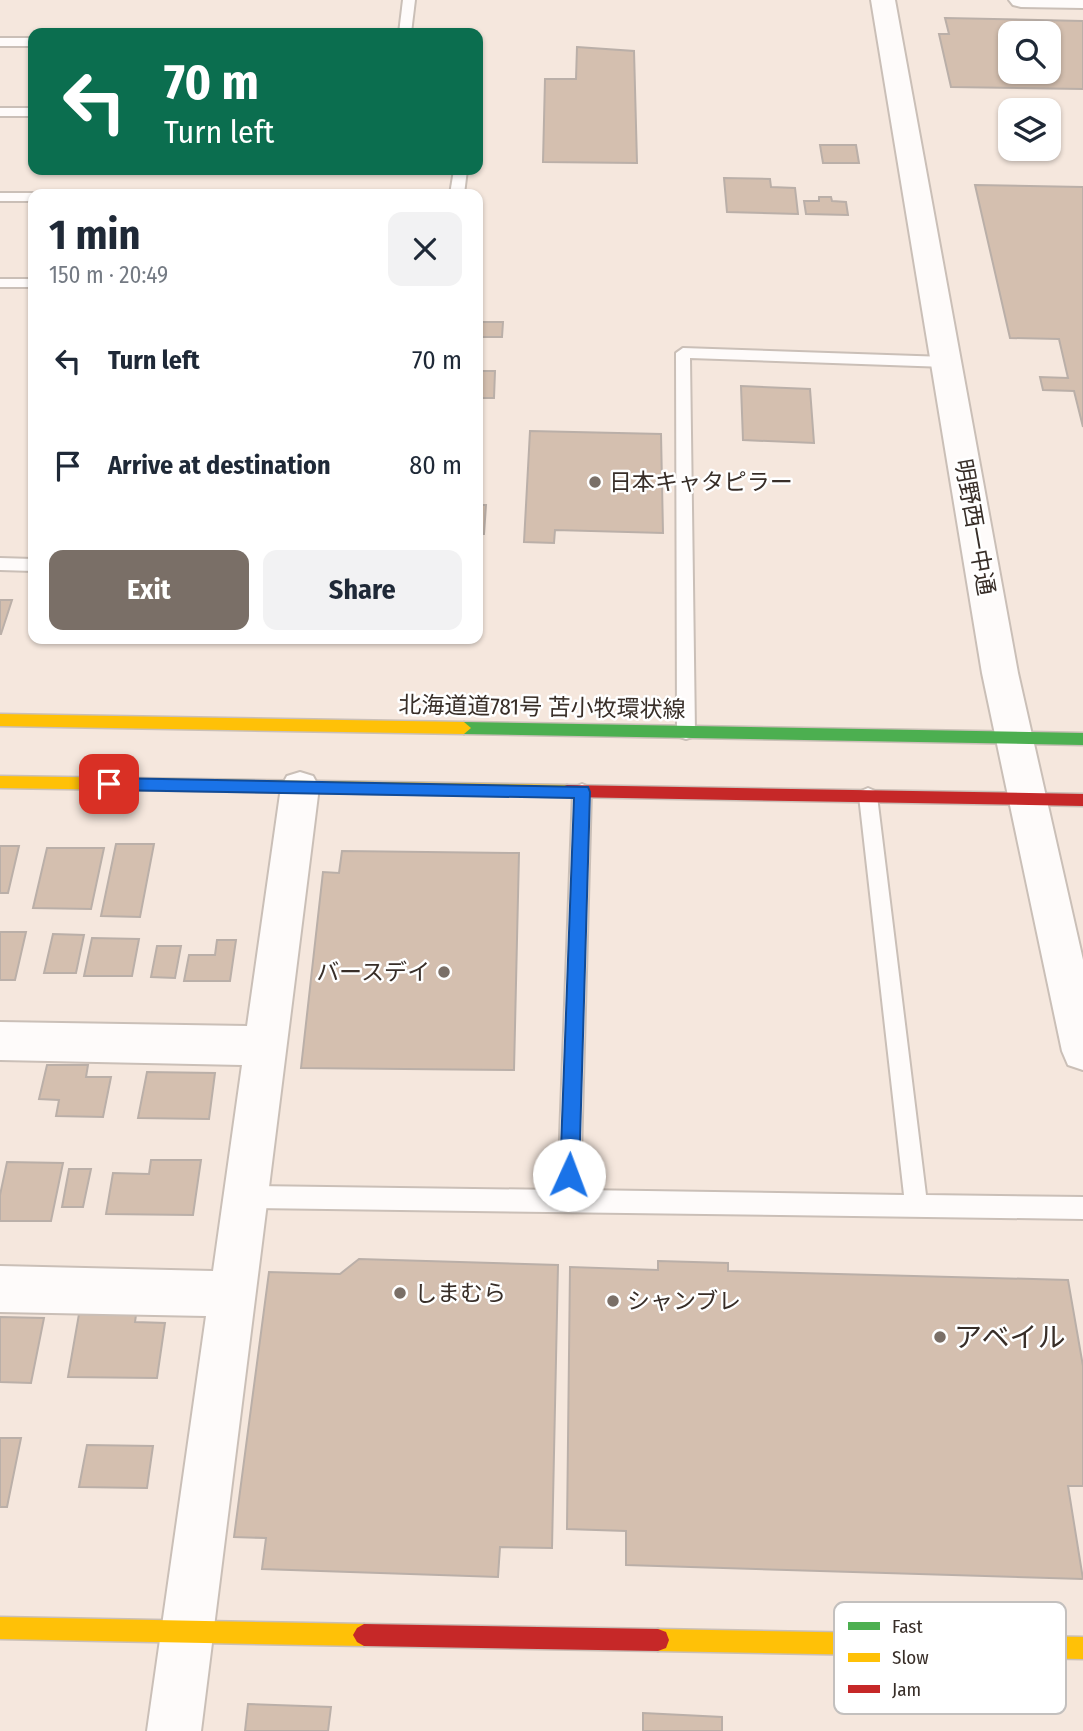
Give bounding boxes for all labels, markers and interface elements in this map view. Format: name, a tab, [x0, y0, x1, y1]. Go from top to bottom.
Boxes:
map controls	[998, 21, 1061, 161]
button: search	[998, 21, 1061, 84]
text: 70 m	[164, 53, 259, 112]
icon: left	[49, 56, 140, 147]
button: layers	[998, 98, 1061, 161]
text: Turn left	[164, 113, 274, 151]
text: 1 min	[49, 210, 140, 260]
button: close	[388, 212, 462, 286]
text: 150 m · 20:49	[49, 261, 168, 289]
icon: left	[49, 342, 87, 380]
text: Turn left	[108, 345, 200, 376]
text: 70 m	[412, 345, 462, 376]
icon: arrive	[49, 447, 87, 485]
text: Arrive at destination	[108, 450, 331, 481]
text: 80 m	[409, 450, 462, 481]
street label: 明野西一中通	[949, 457, 1001, 597]
place label: 日本キャタピラー	[609, 468, 793, 496]
marker: 日本キャタピラー	[587, 474, 603, 490]
button: Exit	[49, 550, 249, 630]
button: Share	[263, 550, 462, 630]
street label: 北海道道781号 苫小牧環状線	[398, 690, 686, 724]
pin	[79, 754, 139, 814]
icon: arrive	[90, 765, 128, 803]
place label: バースデイ	[316, 958, 430, 986]
marker: バースデイ	[436, 964, 452, 980]
position arrow	[532, 1138, 606, 1212]
place label: しまむら	[414, 1279, 506, 1307]
marker: しまむら	[392, 1285, 408, 1301]
place label: シャンブレ	[627, 1287, 741, 1315]
marker: シャンブレ	[605, 1293, 621, 1309]
place label: アベイル	[954, 1321, 1065, 1354]
marker: アベイル	[932, 1329, 948, 1345]
legend	[834, 1602, 1066, 1714]
text: Fast	[892, 1615, 923, 1638]
text: Slow	[892, 1646, 929, 1669]
text: Jam	[892, 1678, 921, 1701]

